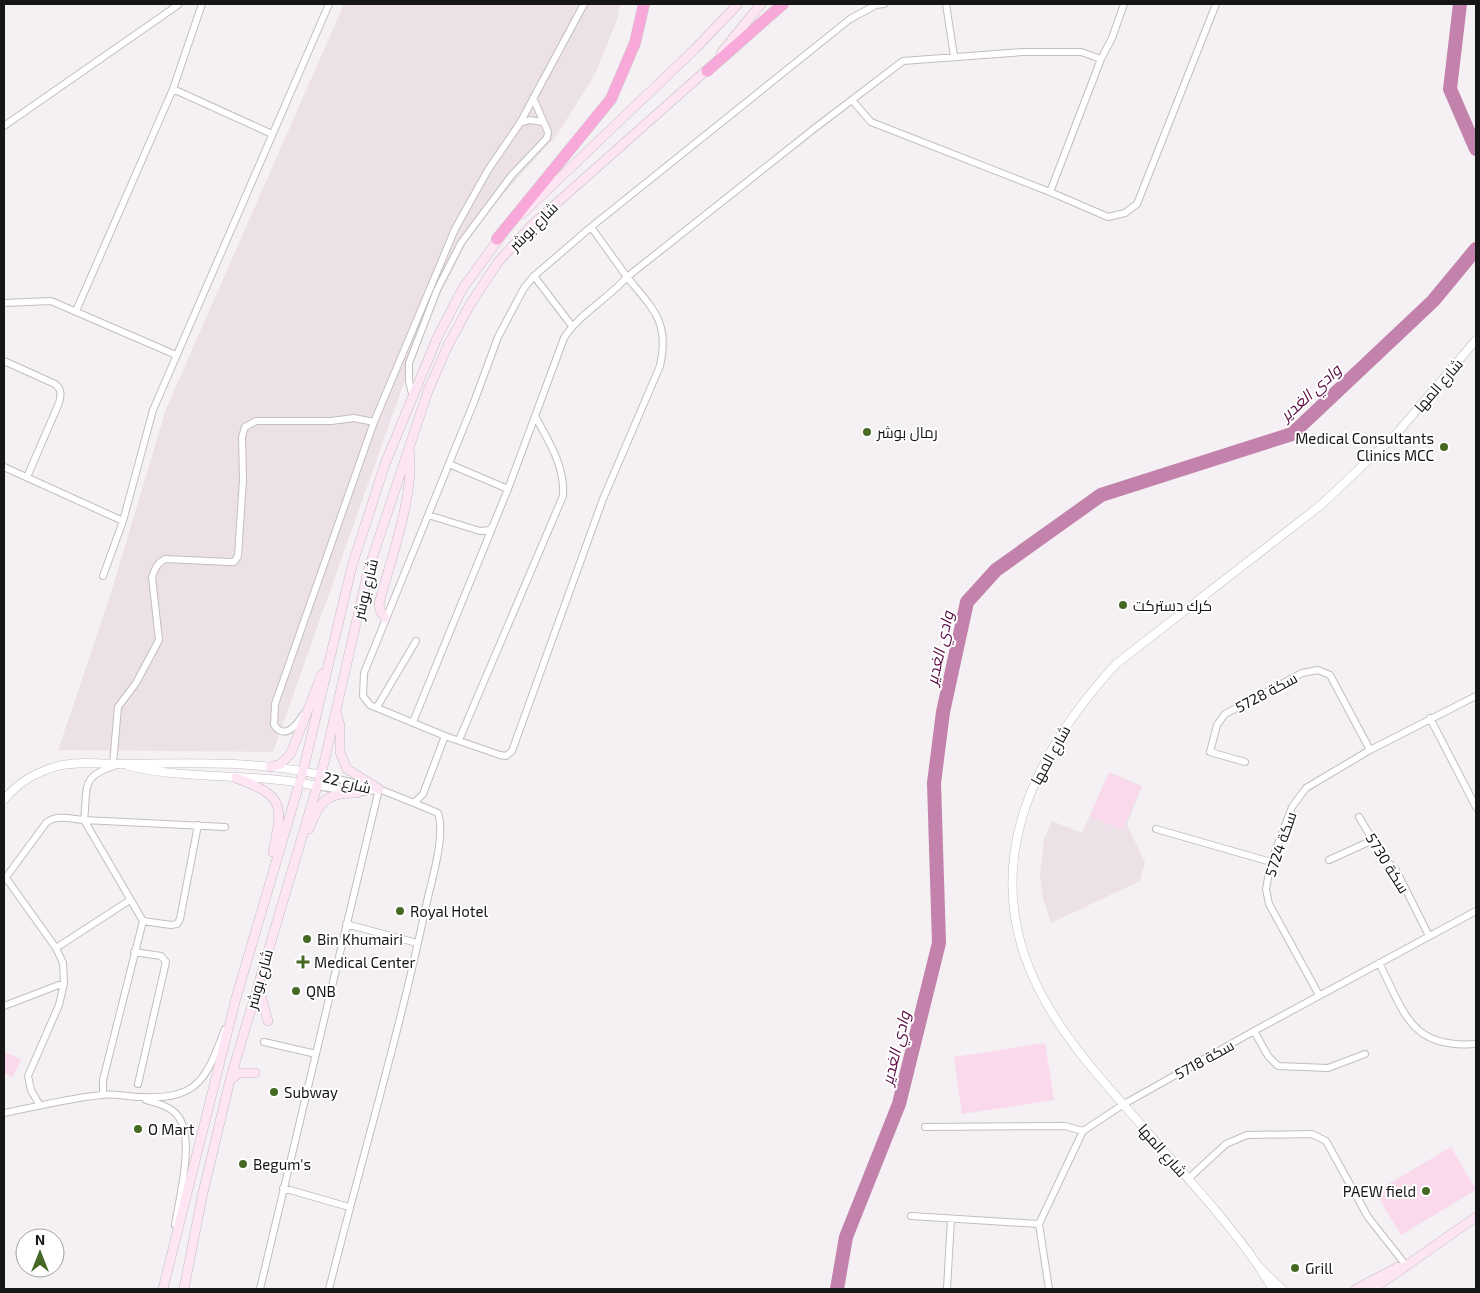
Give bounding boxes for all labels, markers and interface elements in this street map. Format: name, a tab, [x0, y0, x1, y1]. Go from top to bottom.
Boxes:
street label: شارع بوشر	[504, 198, 563, 257]
street label: شارع المها	[1410, 355, 1468, 417]
water label: وادي الغدير	[1274, 359, 1348, 429]
place label: رمال بوشر	[876, 423, 938, 442]
marker: رمال بوشر	[861, 426, 873, 438]
place label: Medical Consultants Clinics MCC	[1295, 429, 1434, 464]
marker: Medical Consultants Clinics MCC	[1438, 441, 1450, 453]
street label: شارع بوشر	[349, 557, 384, 623]
place label: كرك دستركت	[1133, 596, 1212, 615]
marker: كرك دستركت	[1117, 599, 1129, 611]
water label: وادي الغدير	[921, 608, 961, 690]
street label: سكة 5728	[1232, 668, 1300, 716]
street label: شارع المها	[1026, 722, 1076, 789]
street label: شارع 22	[320, 767, 373, 800]
street label: سكة 5724	[1260, 809, 1300, 879]
street label: سكة 5730	[1363, 830, 1413, 896]
place label: Royal Hotel	[410, 902, 488, 920]
marker: Royal Hotel	[394, 905, 406, 917]
place label: Bin Khumairi	[317, 930, 403, 948]
marker: Bin Khumairi	[301, 933, 313, 945]
street label: شارع بوشر	[242, 947, 279, 1013]
place label: Medical Center	[314, 953, 416, 971]
marker: Medical Center	[296, 955, 310, 969]
place label: QNB	[306, 982, 336, 1001]
marker: QNB	[290, 985, 302, 997]
water label: وادي الغدير	[876, 1008, 918, 1090]
street label: سكة 5718	[1171, 1035, 1237, 1083]
place label: Subway	[284, 1083, 338, 1101]
marker: Subway	[268, 1086, 280, 1098]
place label: O Mart	[148, 1120, 195, 1138]
street label: شارع المها	[1133, 1120, 1191, 1182]
marker: O Mart	[132, 1123, 144, 1135]
place label: Begum's	[253, 1155, 311, 1173]
marker: Begum's	[237, 1158, 249, 1170]
place label: PAEW field	[1343, 1182, 1416, 1200]
marker: PAEW field	[1420, 1185, 1432, 1197]
north arrow	[15, 1228, 65, 1278]
text: N	[35, 1231, 45, 1248]
place label: Grill	[1305, 1259, 1334, 1277]
marker: Grill	[1289, 1262, 1301, 1274]

